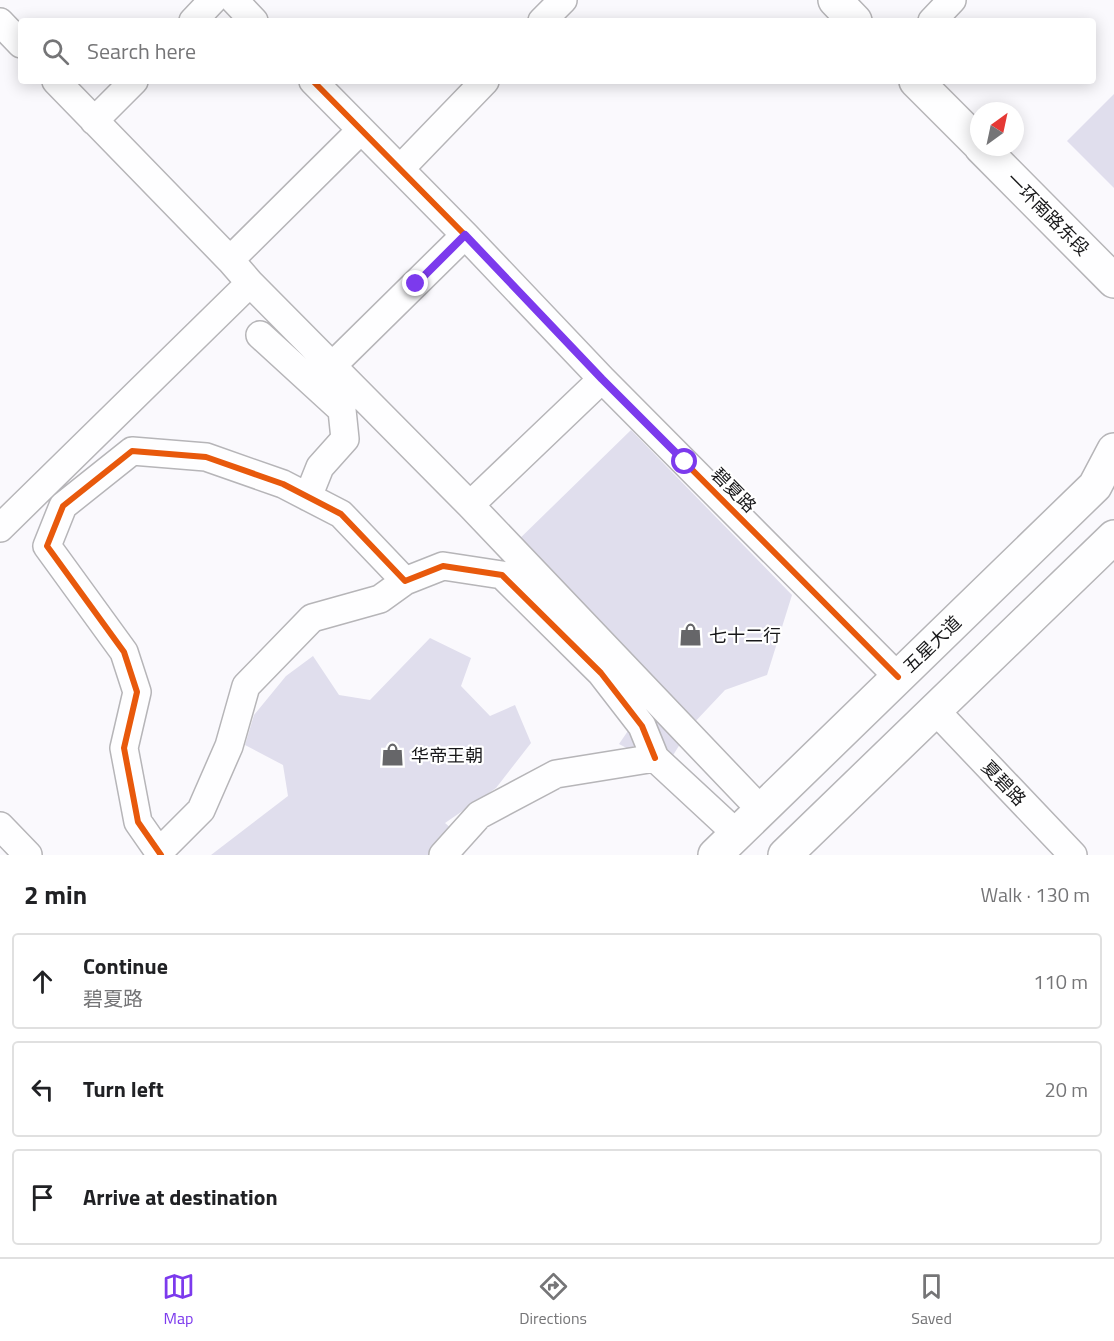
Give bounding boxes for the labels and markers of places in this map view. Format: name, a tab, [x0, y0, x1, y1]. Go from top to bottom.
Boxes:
shop icon: 七十二行	[678, 622, 704, 648]
place label: 七十二行	[709, 622, 781, 649]
shop icon: 华帝王朝	[380, 742, 406, 768]
place label: 华帝王朝	[411, 742, 483, 769]

